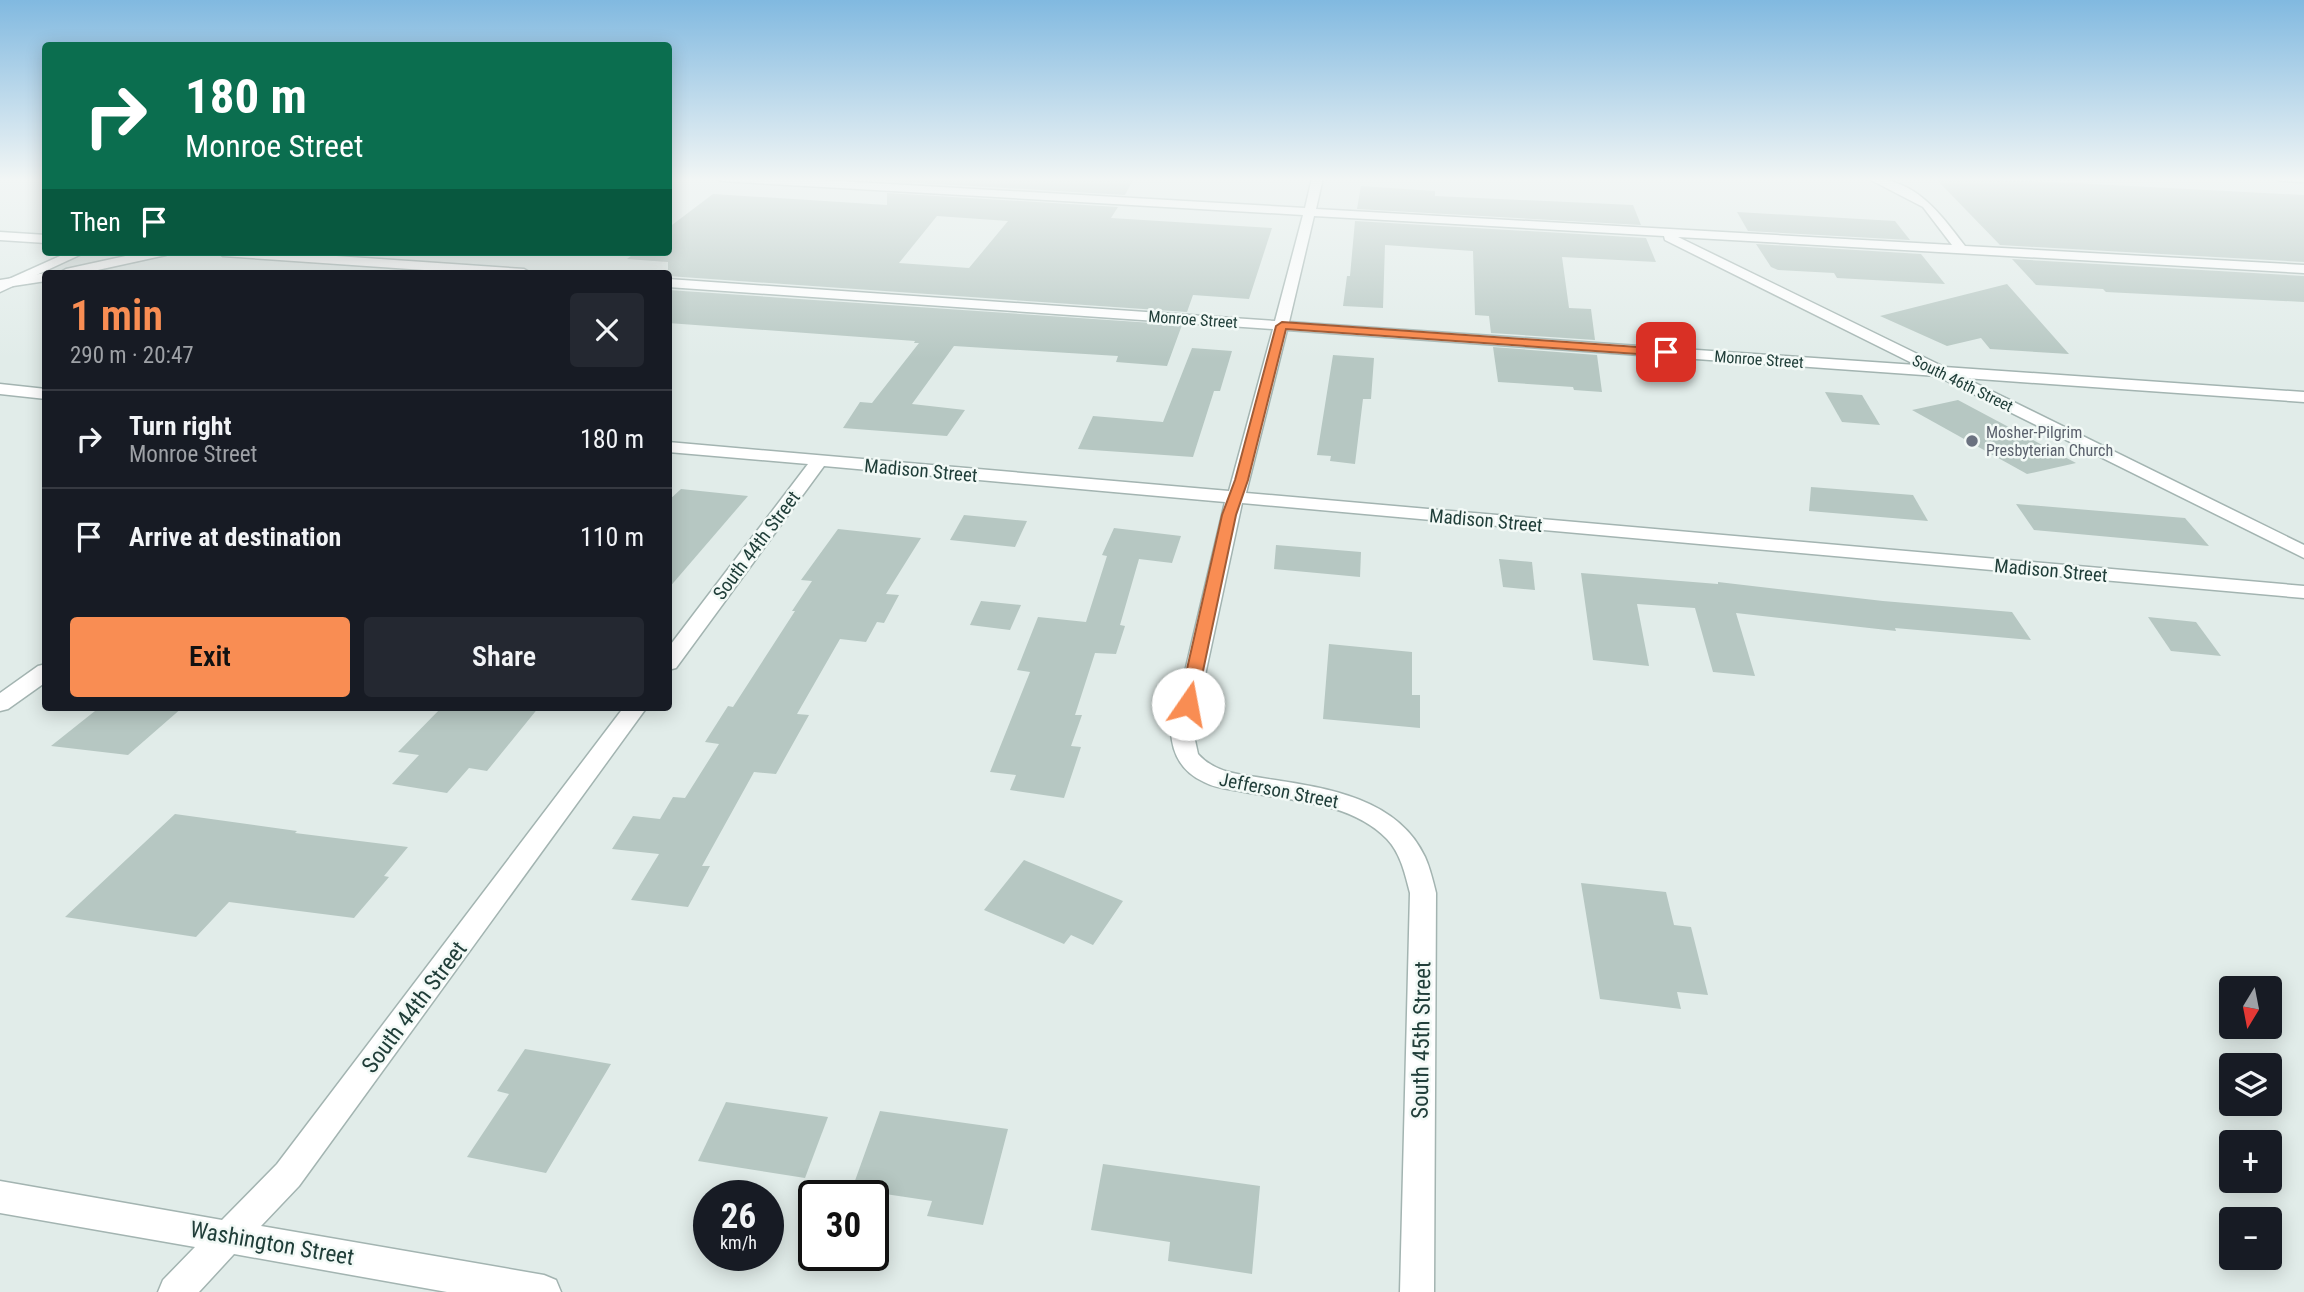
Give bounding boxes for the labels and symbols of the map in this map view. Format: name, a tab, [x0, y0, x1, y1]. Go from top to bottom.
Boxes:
street label: Monroe Street	[1148, 307, 1238, 332]
pin	[1636, 322, 1696, 382]
street label: Monroe Street	[1714, 347, 1804, 372]
street label: South 46th Street	[1909, 351, 2016, 416]
place label: Mosher-Pilgrim Presbyterian Church	[1986, 423, 2113, 460]
marker: Mosher-Pilgrim Presbyterian Church	[1964, 433, 1980, 449]
street label: Madison Street	[863, 454, 979, 487]
street label: South 44th Street	[708, 486, 805, 604]
street label: Madison Street	[1428, 504, 1544, 537]
street label: Madison Street	[1993, 554, 2109, 587]
position arrow	[1151, 667, 1225, 741]
street label: Jefferson Street	[1217, 768, 1340, 813]
street label: South 44th Street	[356, 936, 473, 1078]
street label: South 45th Street	[1407, 961, 1436, 1119]
north arrow	[2219, 976, 2282, 1040]
speed limit sign: 30	[798, 1180, 889, 1271]
street label: Washington Street	[188, 1216, 356, 1271]

